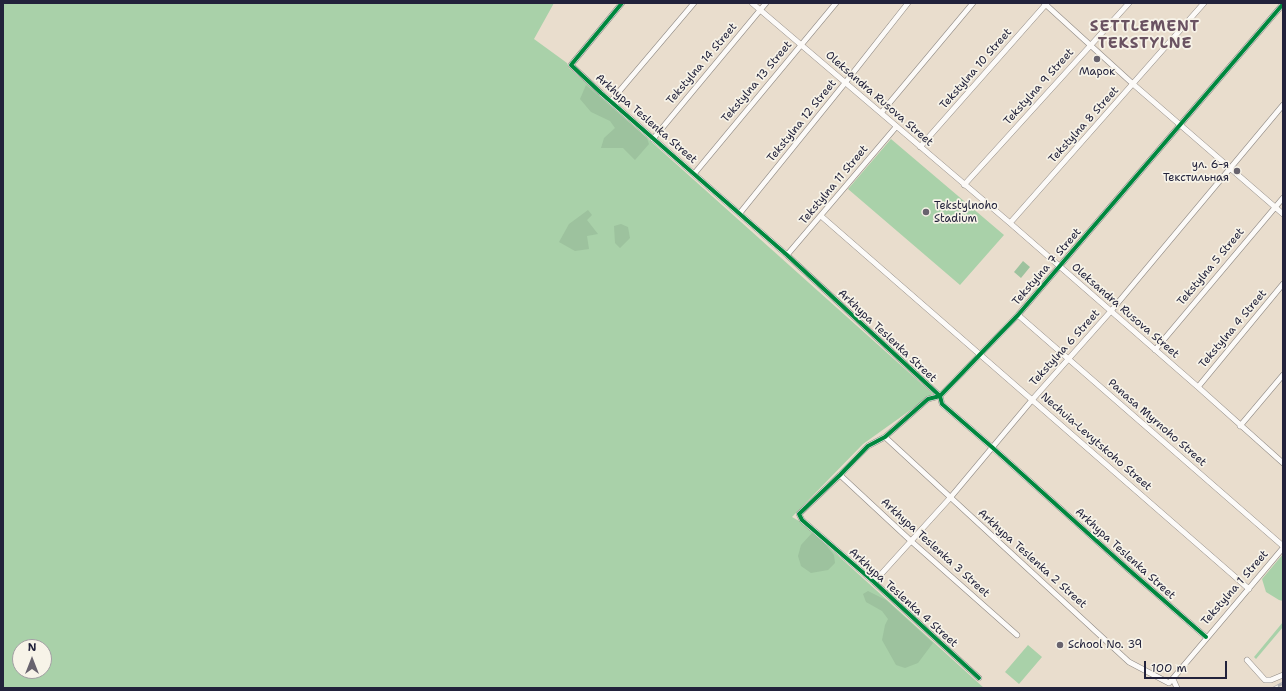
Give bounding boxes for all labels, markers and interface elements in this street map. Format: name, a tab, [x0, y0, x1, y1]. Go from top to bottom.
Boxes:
district label: SETTLEMENT TEKSTYLNE	[1090, 18, 1200, 53]
street label: Tekstylna 14 Street	[664, 21, 740, 107]
street label: Tekstylna 10 Street	[937, 26, 1015, 112]
street label: Tekstylna 13 Street	[719, 39, 795, 125]
street label: Tekstylna 9 Street	[1001, 46, 1077, 128]
street label: Oleksandra Rusova Street	[822, 49, 936, 149]
marker: Марок	[1092, 54, 1102, 64]
place label: Марок	[1079, 65, 1115, 79]
street label: Arkhypa Teslenka Street	[593, 71, 699, 167]
street label: Tekstylna 12 Street	[765, 77, 839, 165]
street label: Tekstylna 8 Street	[1046, 84, 1122, 166]
street label: Tekstylna 11 Street	[797, 143, 871, 227]
place label: ул. 6-я Текстильная	[1163, 158, 1229, 184]
marker: ул. 6-я Текстильная	[1232, 166, 1242, 176]
place label: Tekstylnoho Stadium	[934, 199, 998, 225]
marker: Tekstylnoho Stadium	[921, 207, 931, 217]
street label: Tekstylna 7 Street	[1010, 226, 1084, 308]
street label: Tekstylna 5 Street	[1175, 226, 1247, 308]
street label: Oleksandra Rusova Street	[1068, 261, 1182, 361]
street label: Arkhypa Teslenka Street	[835, 287, 939, 385]
street label: Tekstylna 4 Street	[1196, 287, 1270, 371]
street label: Tekstylna 6 Street	[1027, 307, 1103, 389]
street label: Panasa Myrnoho Street	[1105, 377, 1209, 469]
street label: Nechuia-Levytskoho Street	[1038, 390, 1154, 494]
street label: Arkhypa Teslenka 3 Street	[878, 496, 992, 600]
street label: Arkhypa Teslenka Street	[1072, 506, 1178, 602]
street label: Arkhypa Teslenka 2 Street	[975, 507, 1089, 611]
street label: Arkhypa Teslenka 4 Street	[846, 546, 960, 650]
street label: Tekstylna 1 Street	[1199, 548, 1271, 628]
place label: School No. 39	[1068, 638, 1142, 652]
north arrow	[12, 639, 52, 679]
text: N	[28, 640, 36, 655]
marker: School No. 39	[1055, 640, 1065, 650]
scale bar	[1146, 653, 1229, 679]
text: 100 m	[1151, 660, 1187, 676]

